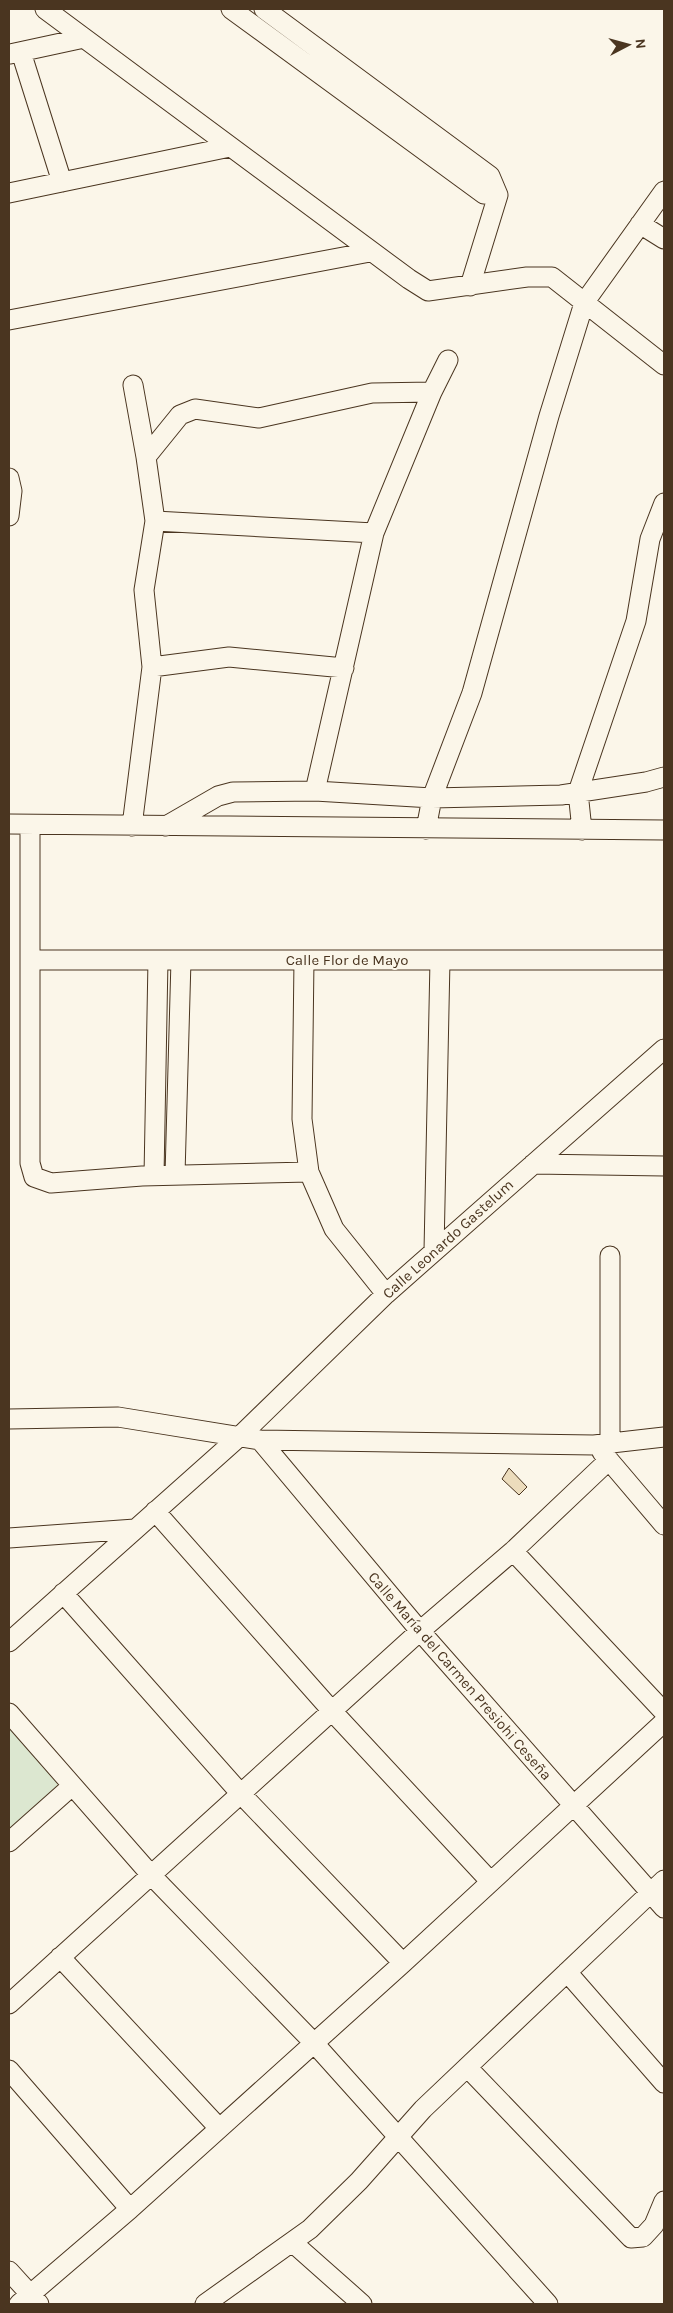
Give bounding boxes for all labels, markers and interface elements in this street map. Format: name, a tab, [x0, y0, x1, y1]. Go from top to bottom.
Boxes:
north arrow	[603, 20, 653, 70]
text: N	[631, 38, 649, 50]
street label: Calle Flor de Mayo	[286, 951, 408, 969]
street label: Calle Leonardo Gastelum	[379, 1175, 517, 1303]
street label: Calle María del Carmen Presiohi Ceseña	[365, 1568, 555, 1784]

